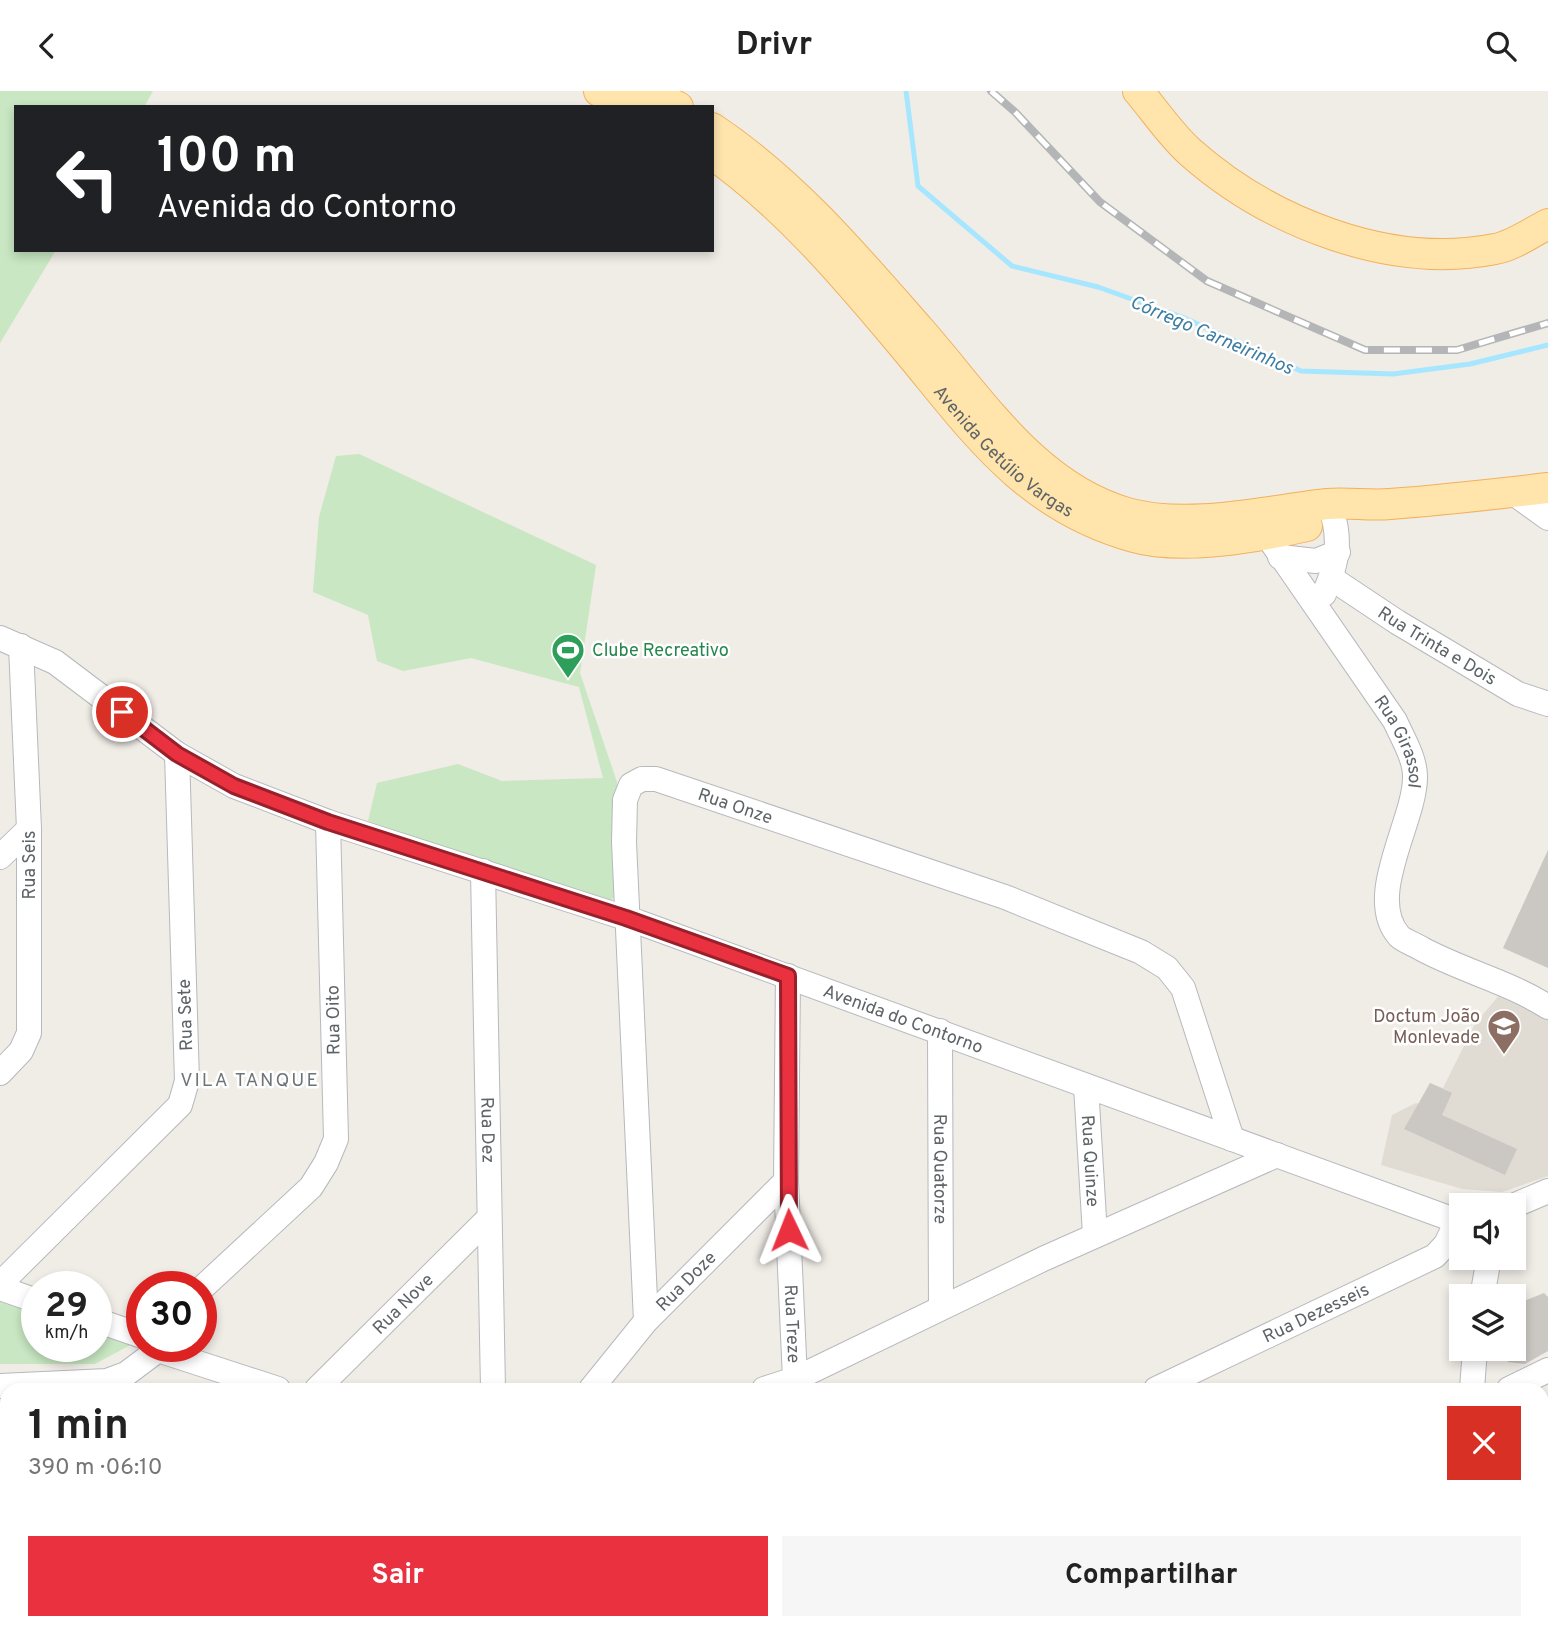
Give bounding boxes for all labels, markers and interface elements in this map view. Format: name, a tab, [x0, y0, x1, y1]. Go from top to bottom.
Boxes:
text: Drivr	[736, 26, 812, 66]
icon: back	[28, 27, 66, 65]
icon: search	[1482, 27, 1520, 65]
text: 100 m	[157, 128, 296, 190]
icon: left	[42, 133, 133, 224]
text: Avenida do Contorno	[157, 189, 457, 229]
water label: Córrego Carneirinhos	[1126, 291, 1297, 381]
street label: Avenida Getúlio Vargas	[927, 381, 1077, 524]
street label: Rua Trinta e Dois	[1373, 602, 1500, 691]
sports icon: Clube Recreativo	[549, 631, 587, 680]
place label: Clube Recreativo	[592, 640, 729, 663]
pin	[92, 682, 152, 742]
street label: Rua Girassol	[1368, 691, 1425, 789]
icon: arrive	[103, 693, 141, 731]
street label: Rua Onze	[694, 784, 775, 831]
street label: Rua Seis	[19, 831, 42, 899]
street label: Rua Sete	[174, 979, 199, 1051]
street label: Avenida do Contorno	[820, 981, 986, 1060]
street label: Rua Oito	[322, 985, 347, 1055]
place label: Doctum João Monlevade	[1373, 1006, 1480, 1050]
school or university icon: Doctum João Monlevade	[1485, 1007, 1523, 1056]
district label: VILA TANQUE	[180, 1069, 320, 1093]
street label: Rua Dez	[474, 1097, 499, 1163]
street label: Rua Quatorze	[927, 1114, 951, 1224]
street label: Rua Quinze	[1075, 1114, 1103, 1208]
position arrow	[752, 1193, 826, 1267]
map controls	[1449, 1193, 1526, 1361]
button: sound	[1449, 1193, 1526, 1270]
street label: Rua Doze	[652, 1247, 722, 1317]
street label: Rua Nove	[368, 1269, 439, 1340]
speed limit sign: 30	[126, 1271, 217, 1362]
street label: Rua Dezesseis	[1259, 1279, 1373, 1349]
street label: Rua Treze	[778, 1284, 804, 1364]
button: layers	[1449, 1284, 1526, 1361]
text: 29	[45, 1285, 88, 1329]
text: km/h	[45, 1322, 88, 1345]
text: 1 min	[28, 1401, 129, 1454]
button: close	[1447, 1406, 1521, 1480]
text: 390 m · 06:10	[28, 1454, 162, 1483]
button: Sair	[28, 1536, 768, 1616]
button: Compartilhar	[782, 1536, 1521, 1616]

